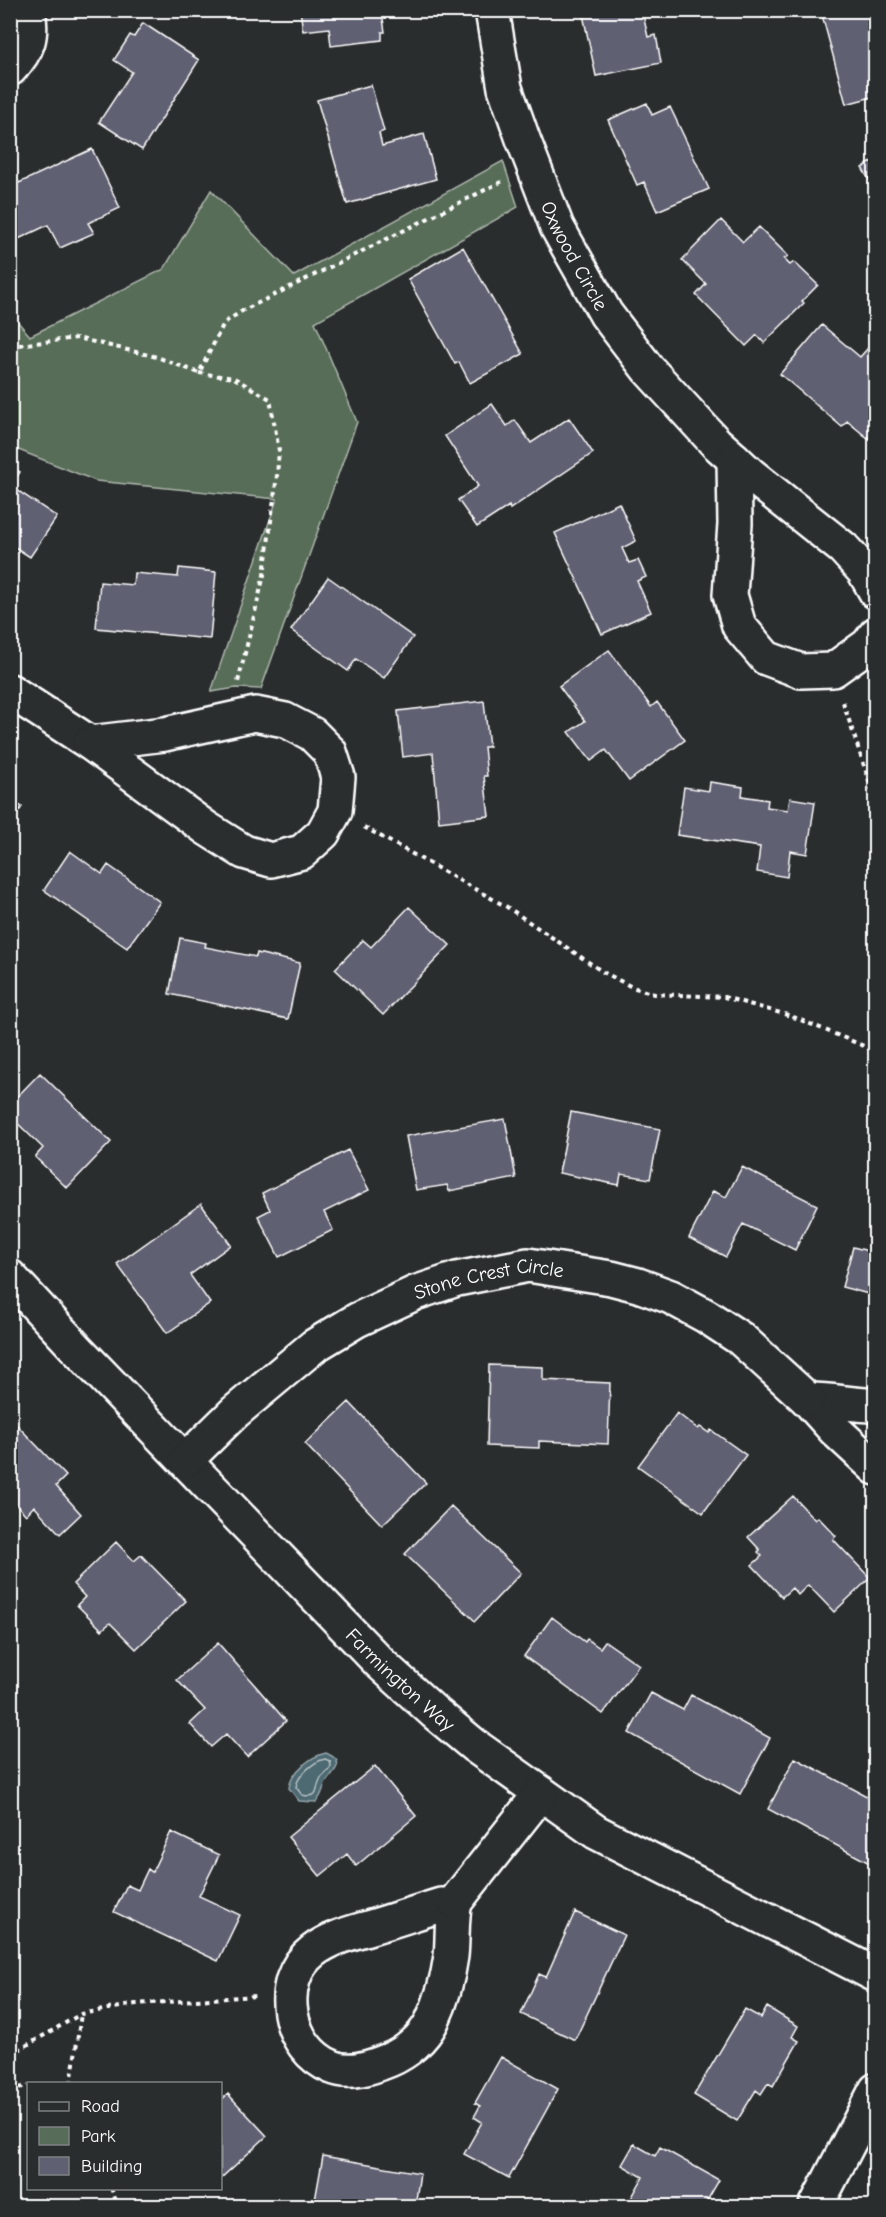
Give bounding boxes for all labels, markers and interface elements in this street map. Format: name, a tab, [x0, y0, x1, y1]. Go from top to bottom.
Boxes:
street label: Oxwood Circle	[536, 198, 613, 315]
street label: Stone Crest Circle	[411, 1254, 566, 1305]
street label: Farmington Way	[341, 1624, 459, 1736]
legend	[27, 2082, 222, 2190]
text: Road	[81, 2096, 120, 2117]
text: Park	[81, 2126, 116, 2147]
text: Building	[81, 2156, 143, 2177]

